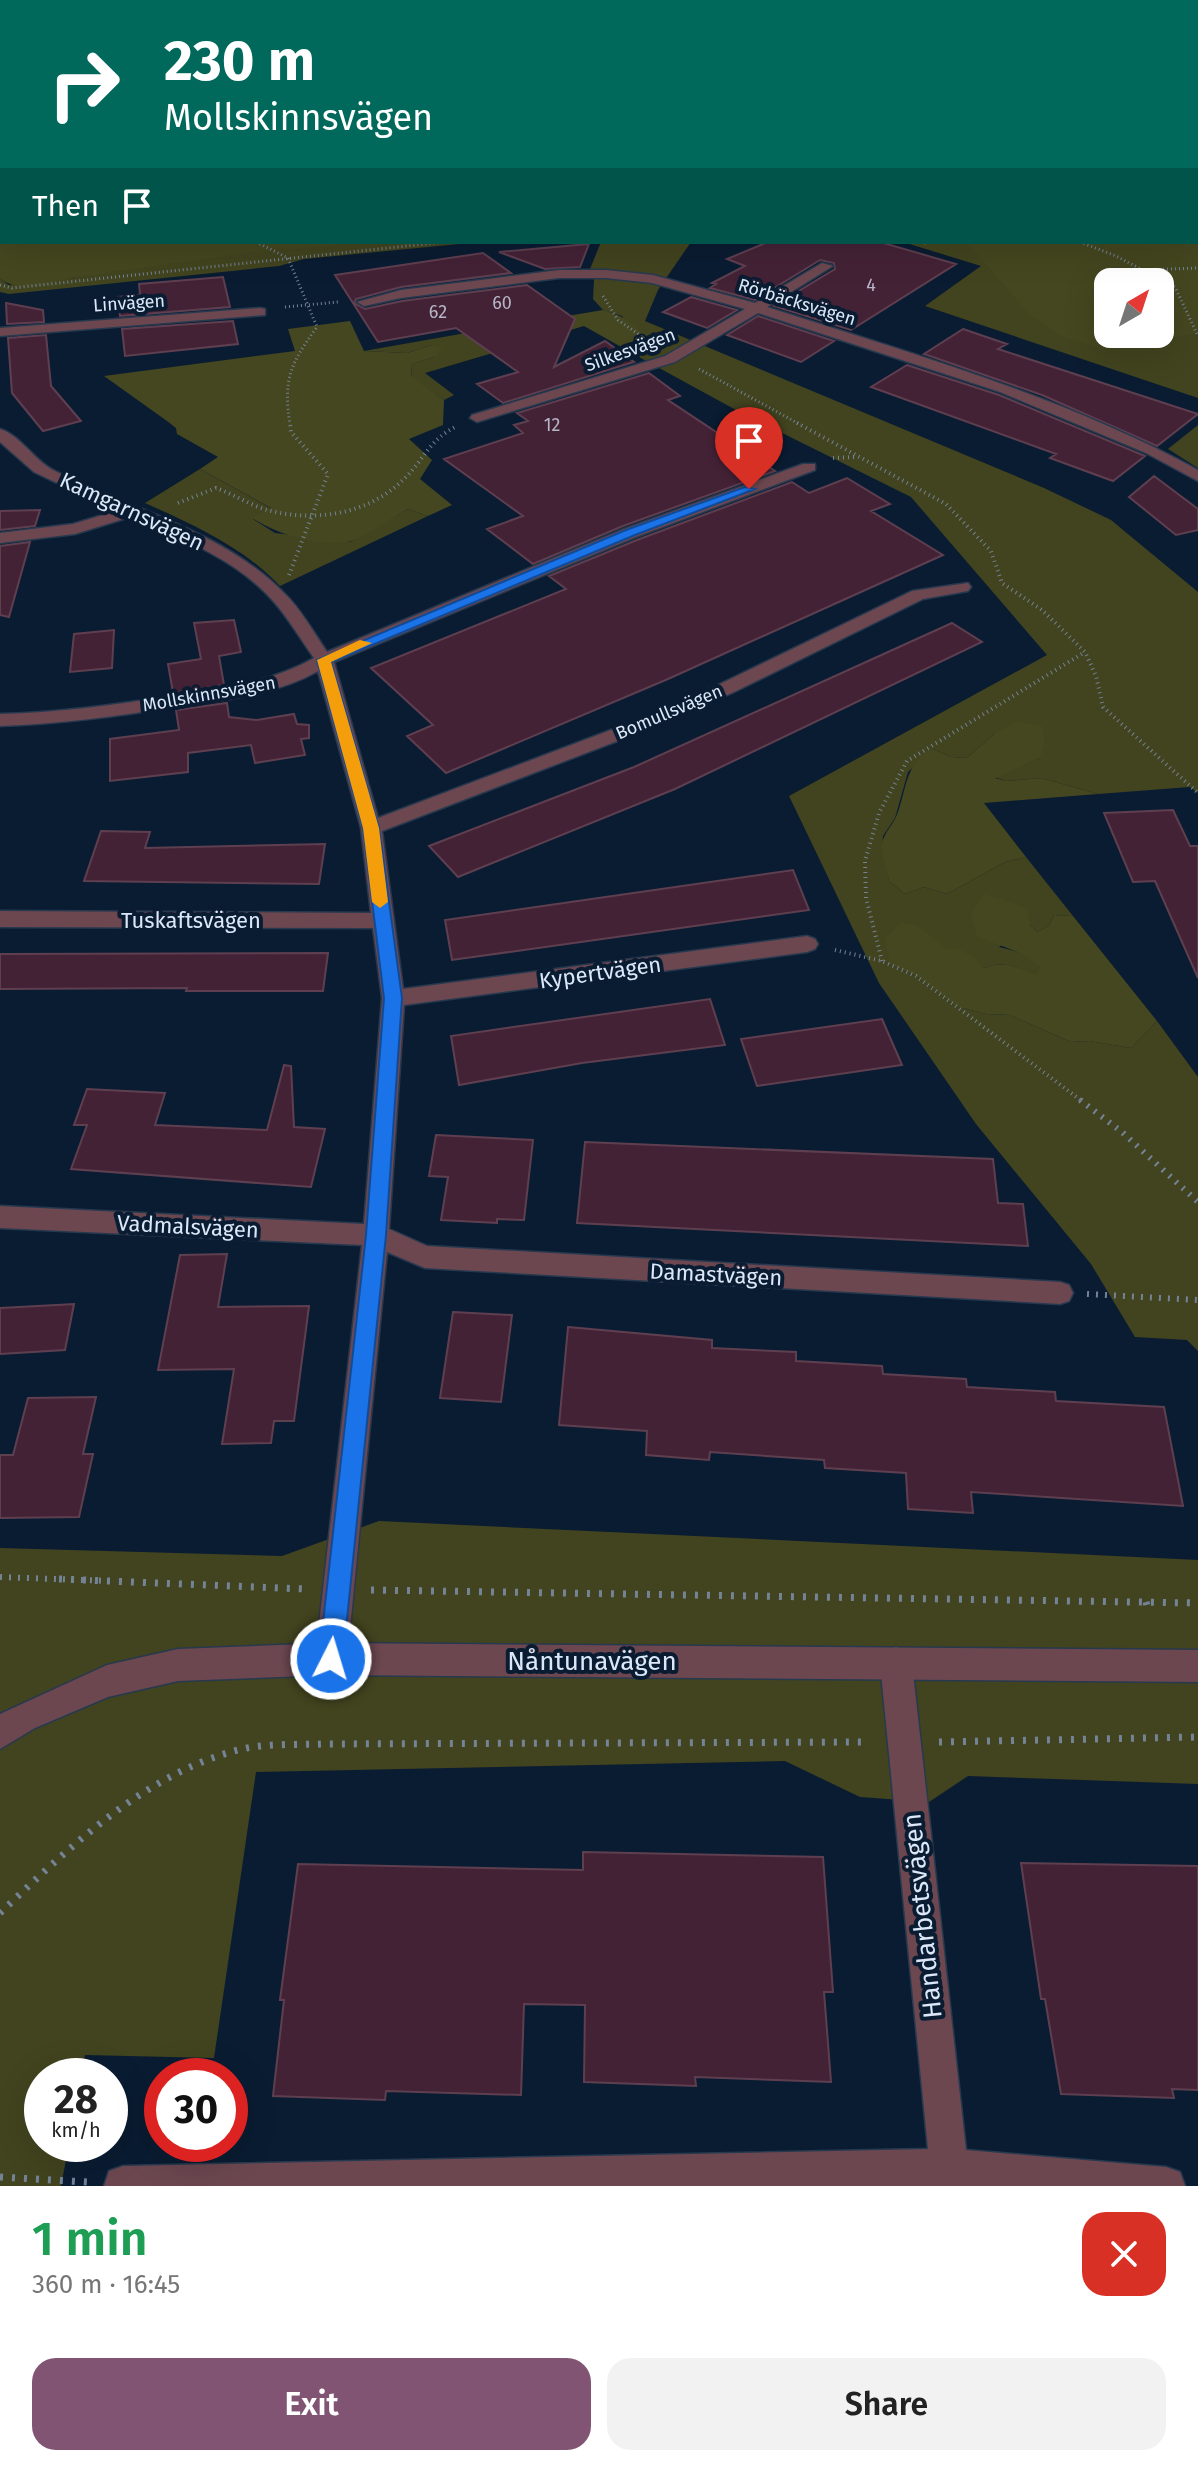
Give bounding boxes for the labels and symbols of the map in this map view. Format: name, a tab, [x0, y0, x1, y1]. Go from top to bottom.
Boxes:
north arrow	[1094, 268, 1174, 348]
street label: Rörbäcksvägen	[736, 274, 858, 330]
house number: 4	[866, 274, 876, 296]
street label: Linvägen	[92, 290, 166, 316]
house number: 60	[492, 292, 512, 314]
house number: 62	[429, 301, 447, 323]
street label: Silkesvägen	[582, 323, 678, 377]
pin	[715, 407, 783, 489]
house number: 12	[544, 414, 560, 436]
street label: Kamgarnsvägen	[55, 466, 208, 557]
street label: Mollskinnsvägen	[141, 671, 277, 717]
street label: Bomullsvägen	[612, 680, 726, 744]
street label: Tuskaftsvägen	[121, 907, 261, 934]
street label: Kypertvägen	[537, 951, 663, 994]
street label: Vadmalsvägen	[117, 1209, 259, 1244]
street label: Damastvägen	[649, 1258, 783, 1291]
position arrow	[289, 1617, 373, 1701]
street label: Nåntunavägen	[507, 1646, 677, 1677]
street label: Handarbetsvägen	[896, 1812, 949, 2020]
speed limit sign: 30	[144, 2058, 248, 2162]

